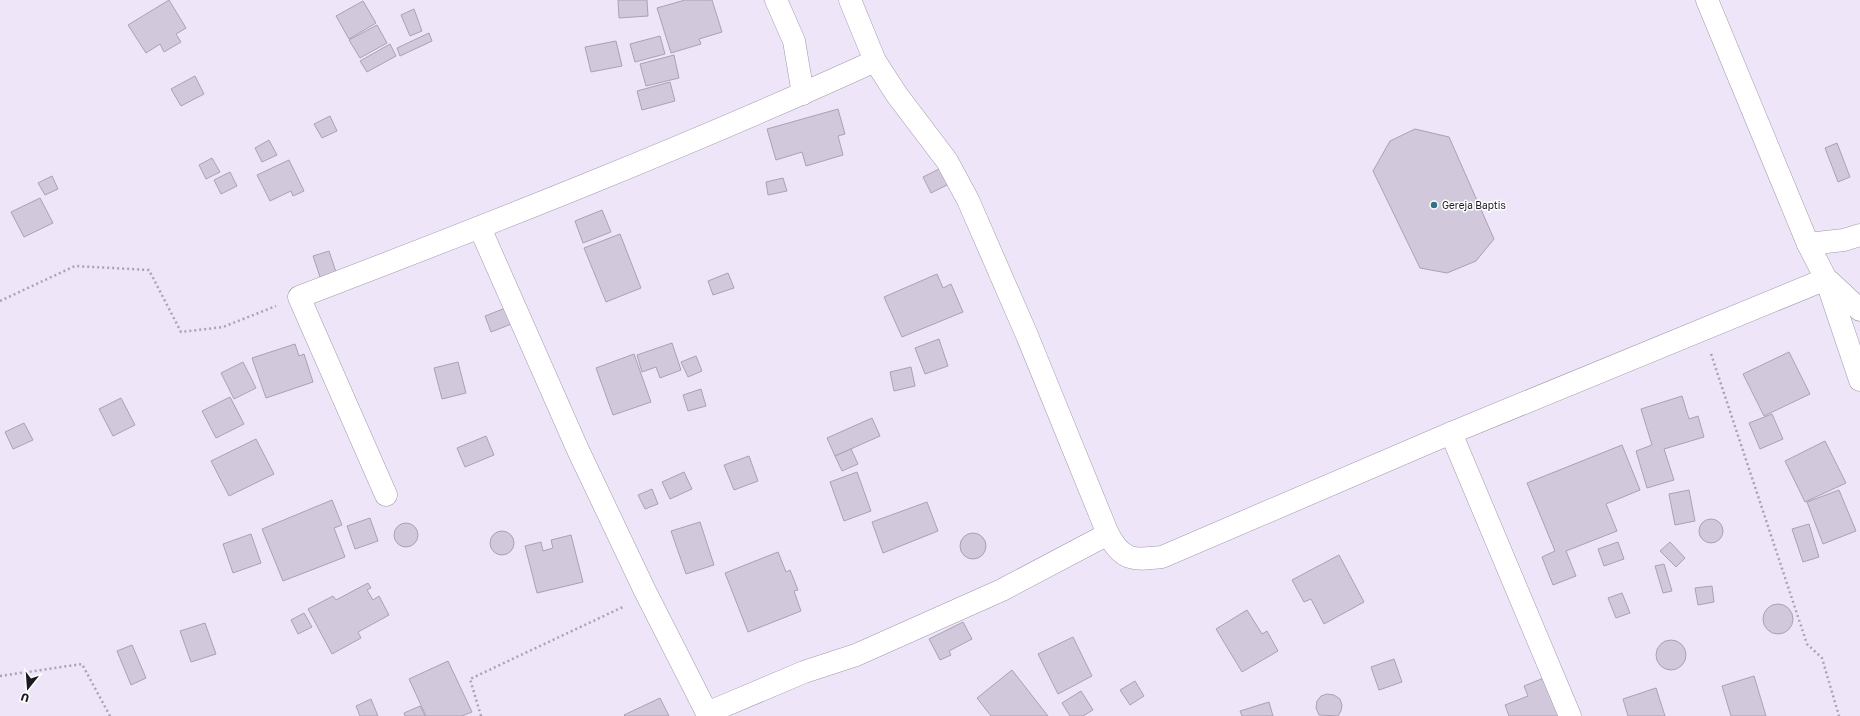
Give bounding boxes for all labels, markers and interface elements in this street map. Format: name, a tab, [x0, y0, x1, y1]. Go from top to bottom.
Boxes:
place label: Gereja Baptis	[1442, 199, 1506, 211]
marker: Gereja Baptis	[1429, 200, 1439, 210]
north arrow	[8, 668, 48, 708]
text: U	[19, 691, 31, 705]

